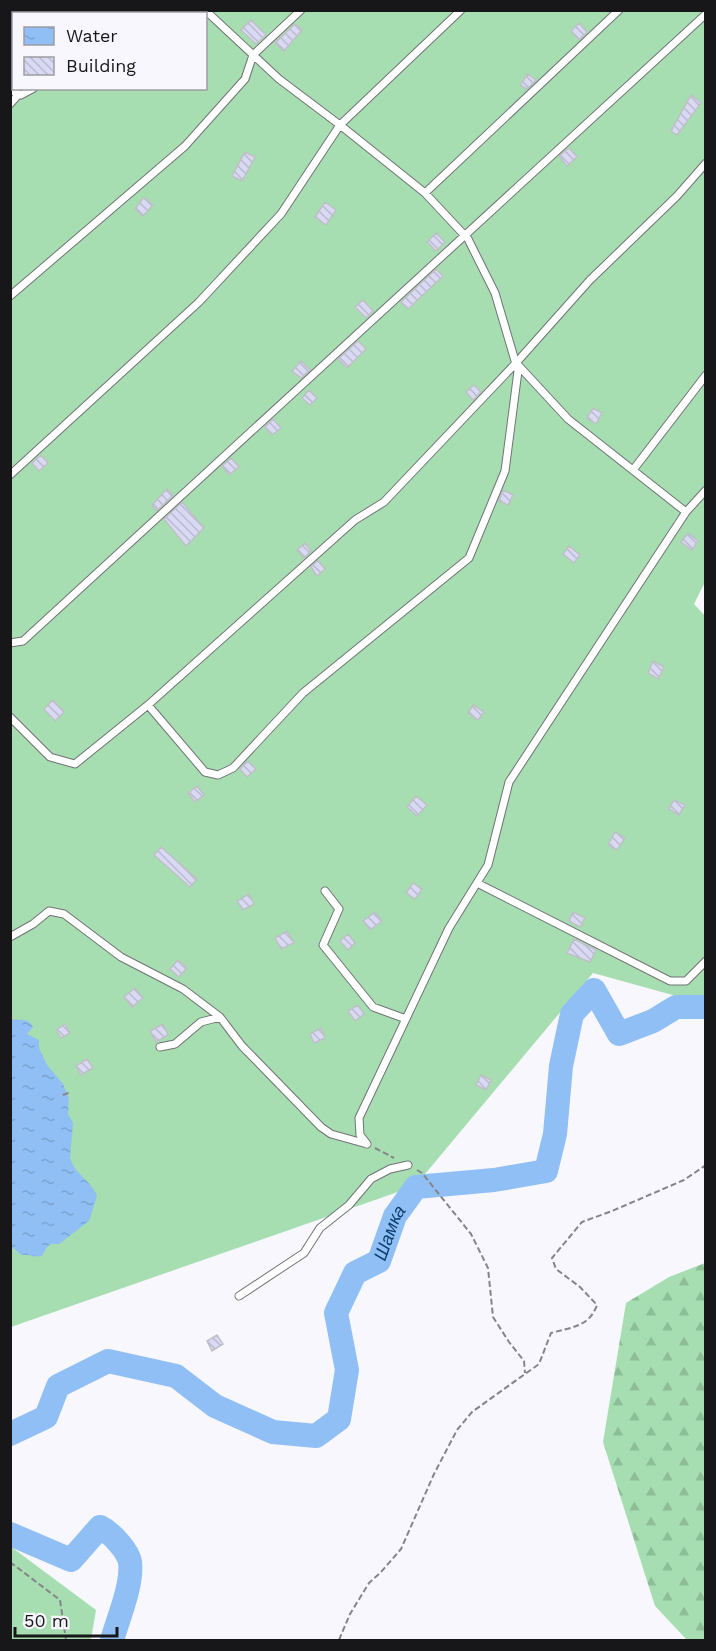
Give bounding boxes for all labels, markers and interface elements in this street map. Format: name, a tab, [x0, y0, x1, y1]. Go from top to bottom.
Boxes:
legend	[12, 12, 207, 90]
text: Water	[66, 25, 118, 46]
text: Building	[66, 55, 136, 76]
water label: Шамка	[369, 1201, 410, 1263]
scale bar	[15, 1600, 117, 1638]
text: 50 m	[24, 1610, 69, 1631]

